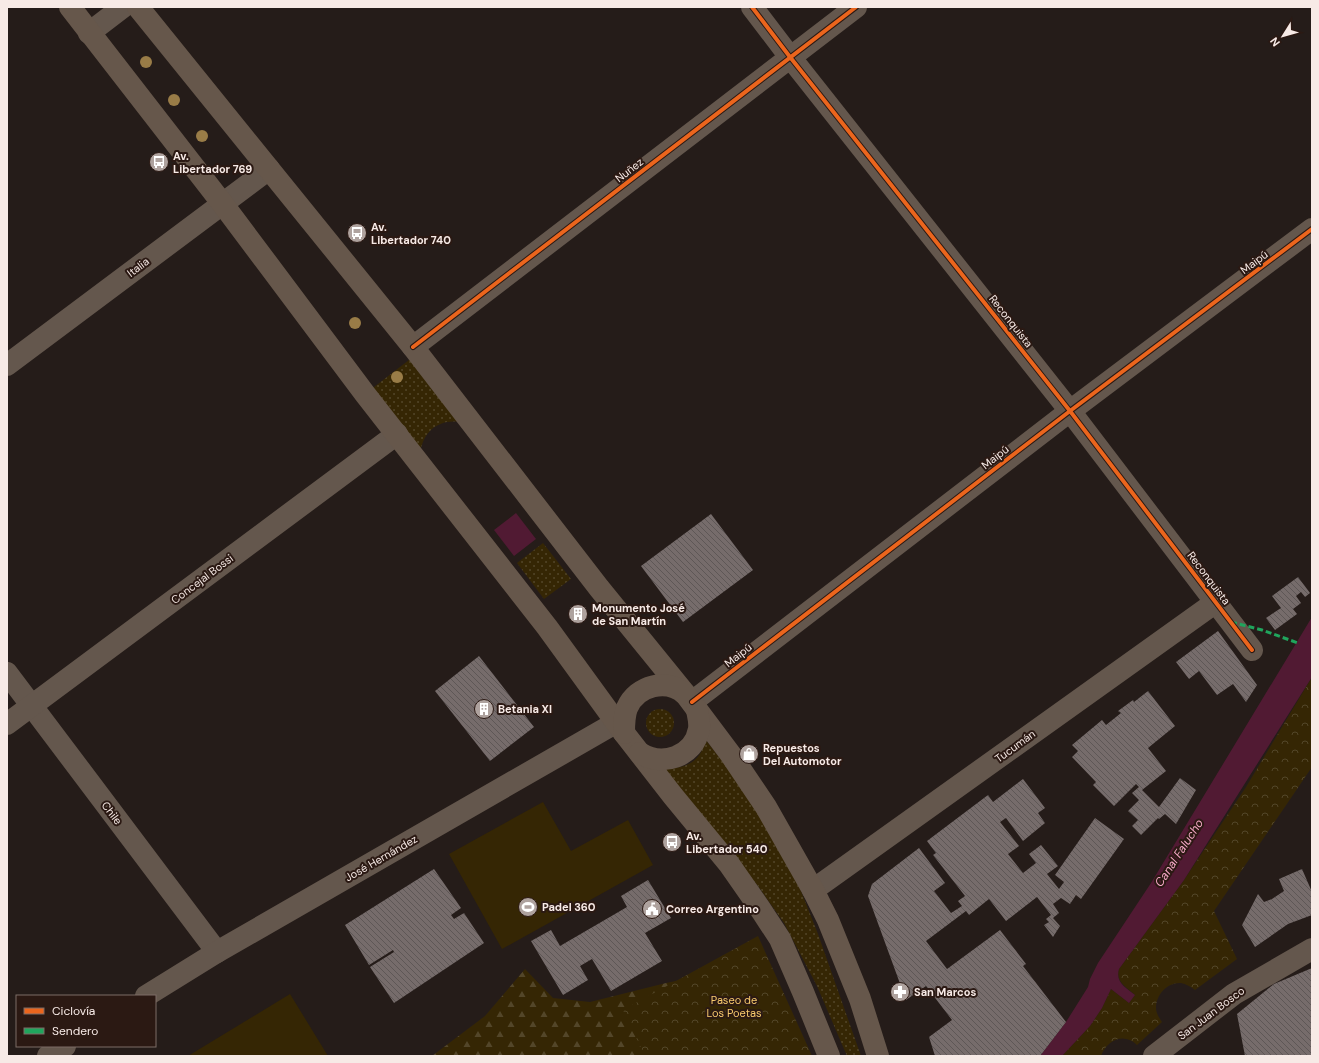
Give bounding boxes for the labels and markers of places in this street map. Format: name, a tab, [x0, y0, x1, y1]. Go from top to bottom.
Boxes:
place label: Av. Libertador 769	[173, 149, 252, 176]
bus stop icon: Av. Libertador 769	[148, 151, 170, 173]
place label: Av. Libertador 740	[371, 220, 451, 247]
bus stop icon: Av. Libertador 740	[346, 222, 368, 244]
place label: Monumento José de San Martín	[592, 601, 685, 628]
building icon: Monumento José de San Martín	[567, 603, 589, 625]
building icon: Betania XI	[473, 698, 495, 720]
place label: Betania XI	[498, 702, 552, 716]
place label: Repuestos Del Automotor	[763, 741, 842, 768]
shop icon: Repuestos Del Automotor	[738, 743, 760, 765]
place label: Av. Libertador 540	[686, 829, 768, 856]
bus stop icon: Av. Libertador 540	[661, 831, 683, 853]
sports icon: Padel 360	[517, 896, 539, 918]
public building icon: Correo Argentino	[641, 898, 663, 920]
place label: Padel 360	[542, 900, 596, 914]
place label: Correo Argentino	[666, 902, 759, 916]
pharmacy icon: San Marcos	[889, 981, 911, 1003]
place label: San Marcos	[914, 985, 976, 999]

